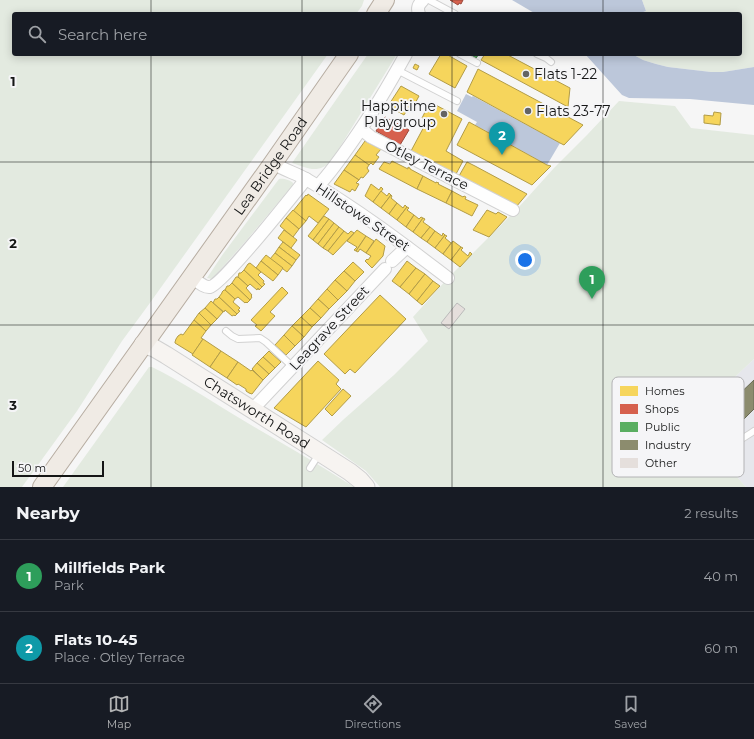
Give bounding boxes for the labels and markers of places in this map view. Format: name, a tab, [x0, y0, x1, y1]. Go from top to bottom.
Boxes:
place label: Flats 1-22	[534, 65, 597, 83]
marker: Flats 1-22	[521, 69, 531, 79]
place label: Happitime Playgroup	[361, 97, 436, 131]
place label: Flats 23-77	[536, 102, 611, 120]
marker: Flats 23-77	[523, 106, 533, 116]
marker: Happitime Playgroup	[439, 109, 449, 119]
pin: 2	[489, 122, 515, 155]
pin: 1	[579, 266, 605, 299]

